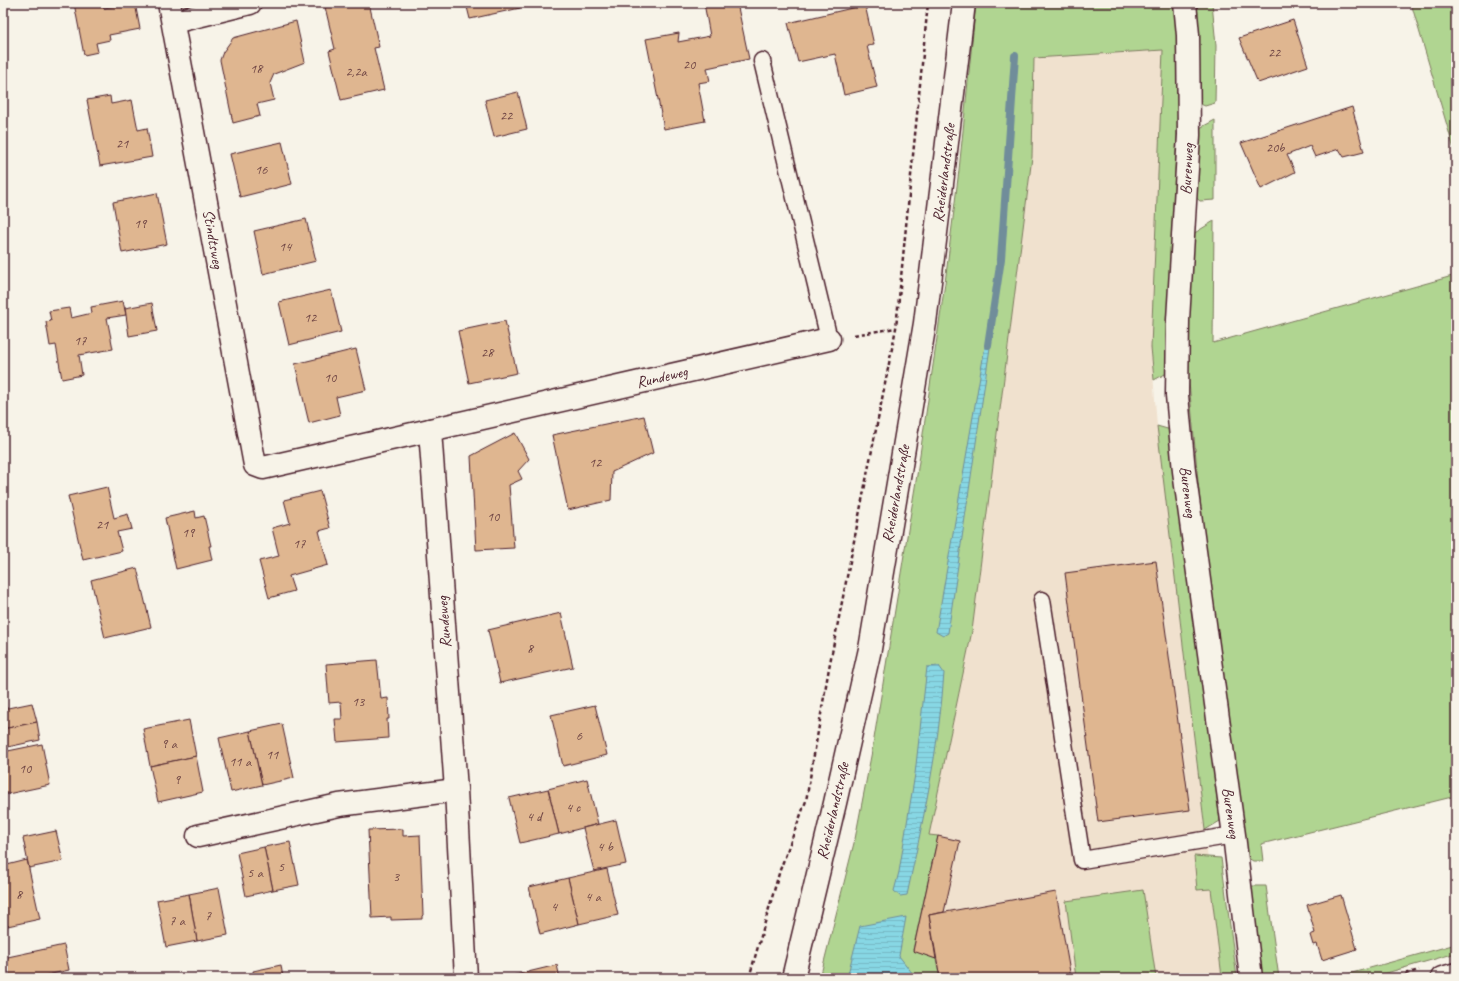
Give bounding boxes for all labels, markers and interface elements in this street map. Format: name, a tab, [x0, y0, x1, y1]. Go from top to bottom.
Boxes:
house number: 22	[1268, 44, 1282, 61]
house number: 20	[683, 56, 697, 73]
house number: 18	[250, 60, 264, 77]
house number: 2,2a	[345, 63, 368, 80]
house number: 22	[500, 107, 514, 124]
street label: Rheiderlandstraße	[928, 121, 960, 223]
house number: 21	[116, 135, 129, 152]
house number: 20b	[1266, 139, 1285, 156]
street label: Burenweg	[1176, 141, 1198, 195]
house number: 16	[255, 161, 268, 178]
street label: Stindtsweg	[198, 208, 228, 272]
house number: 19	[134, 215, 148, 232]
house number: 14	[279, 238, 293, 255]
house number: 12	[304, 309, 318, 326]
house number: 17	[74, 332, 87, 349]
house number: 28	[481, 344, 495, 361]
street label: Rundeweg	[634, 361, 691, 393]
house number: 10	[324, 369, 338, 386]
street label: Rheiderlandstraße	[878, 442, 915, 545]
house number: 12	[589, 454, 603, 471]
street label: Burenweg	[1175, 465, 1201, 520]
house number: 10	[487, 508, 501, 525]
house number: 21	[96, 516, 109, 533]
house number: 19	[182, 524, 196, 541]
house number: 17	[293, 535, 306, 552]
street label: Rundeweg	[432, 594, 456, 649]
house number: 8	[527, 640, 535, 657]
house number: 13	[352, 693, 366, 710]
house number: 6	[576, 727, 583, 744]
house number: 9 a	[161, 735, 178, 752]
house number: 11	[266, 746, 279, 763]
house number: 11 a	[229, 753, 252, 770]
street label: Rheiderlandstraße	[812, 759, 854, 862]
house number: 10	[19, 760, 33, 777]
house number: 9	[174, 771, 182, 788]
street label: Burenweg	[1218, 786, 1245, 841]
house number: 4 c	[566, 799, 581, 816]
house number: 4 d	[526, 808, 544, 825]
house number: 4 b	[597, 838, 614, 855]
house number: 5	[278, 858, 285, 875]
house number: 5 a	[247, 864, 264, 881]
house number: 3	[393, 868, 401, 885]
house number: 8	[16, 886, 24, 903]
house number: 4 a	[585, 888, 602, 905]
house number: 4	[551, 898, 559, 915]
house number: 7	[205, 907, 212, 924]
house number: 7 a	[169, 912, 186, 929]

